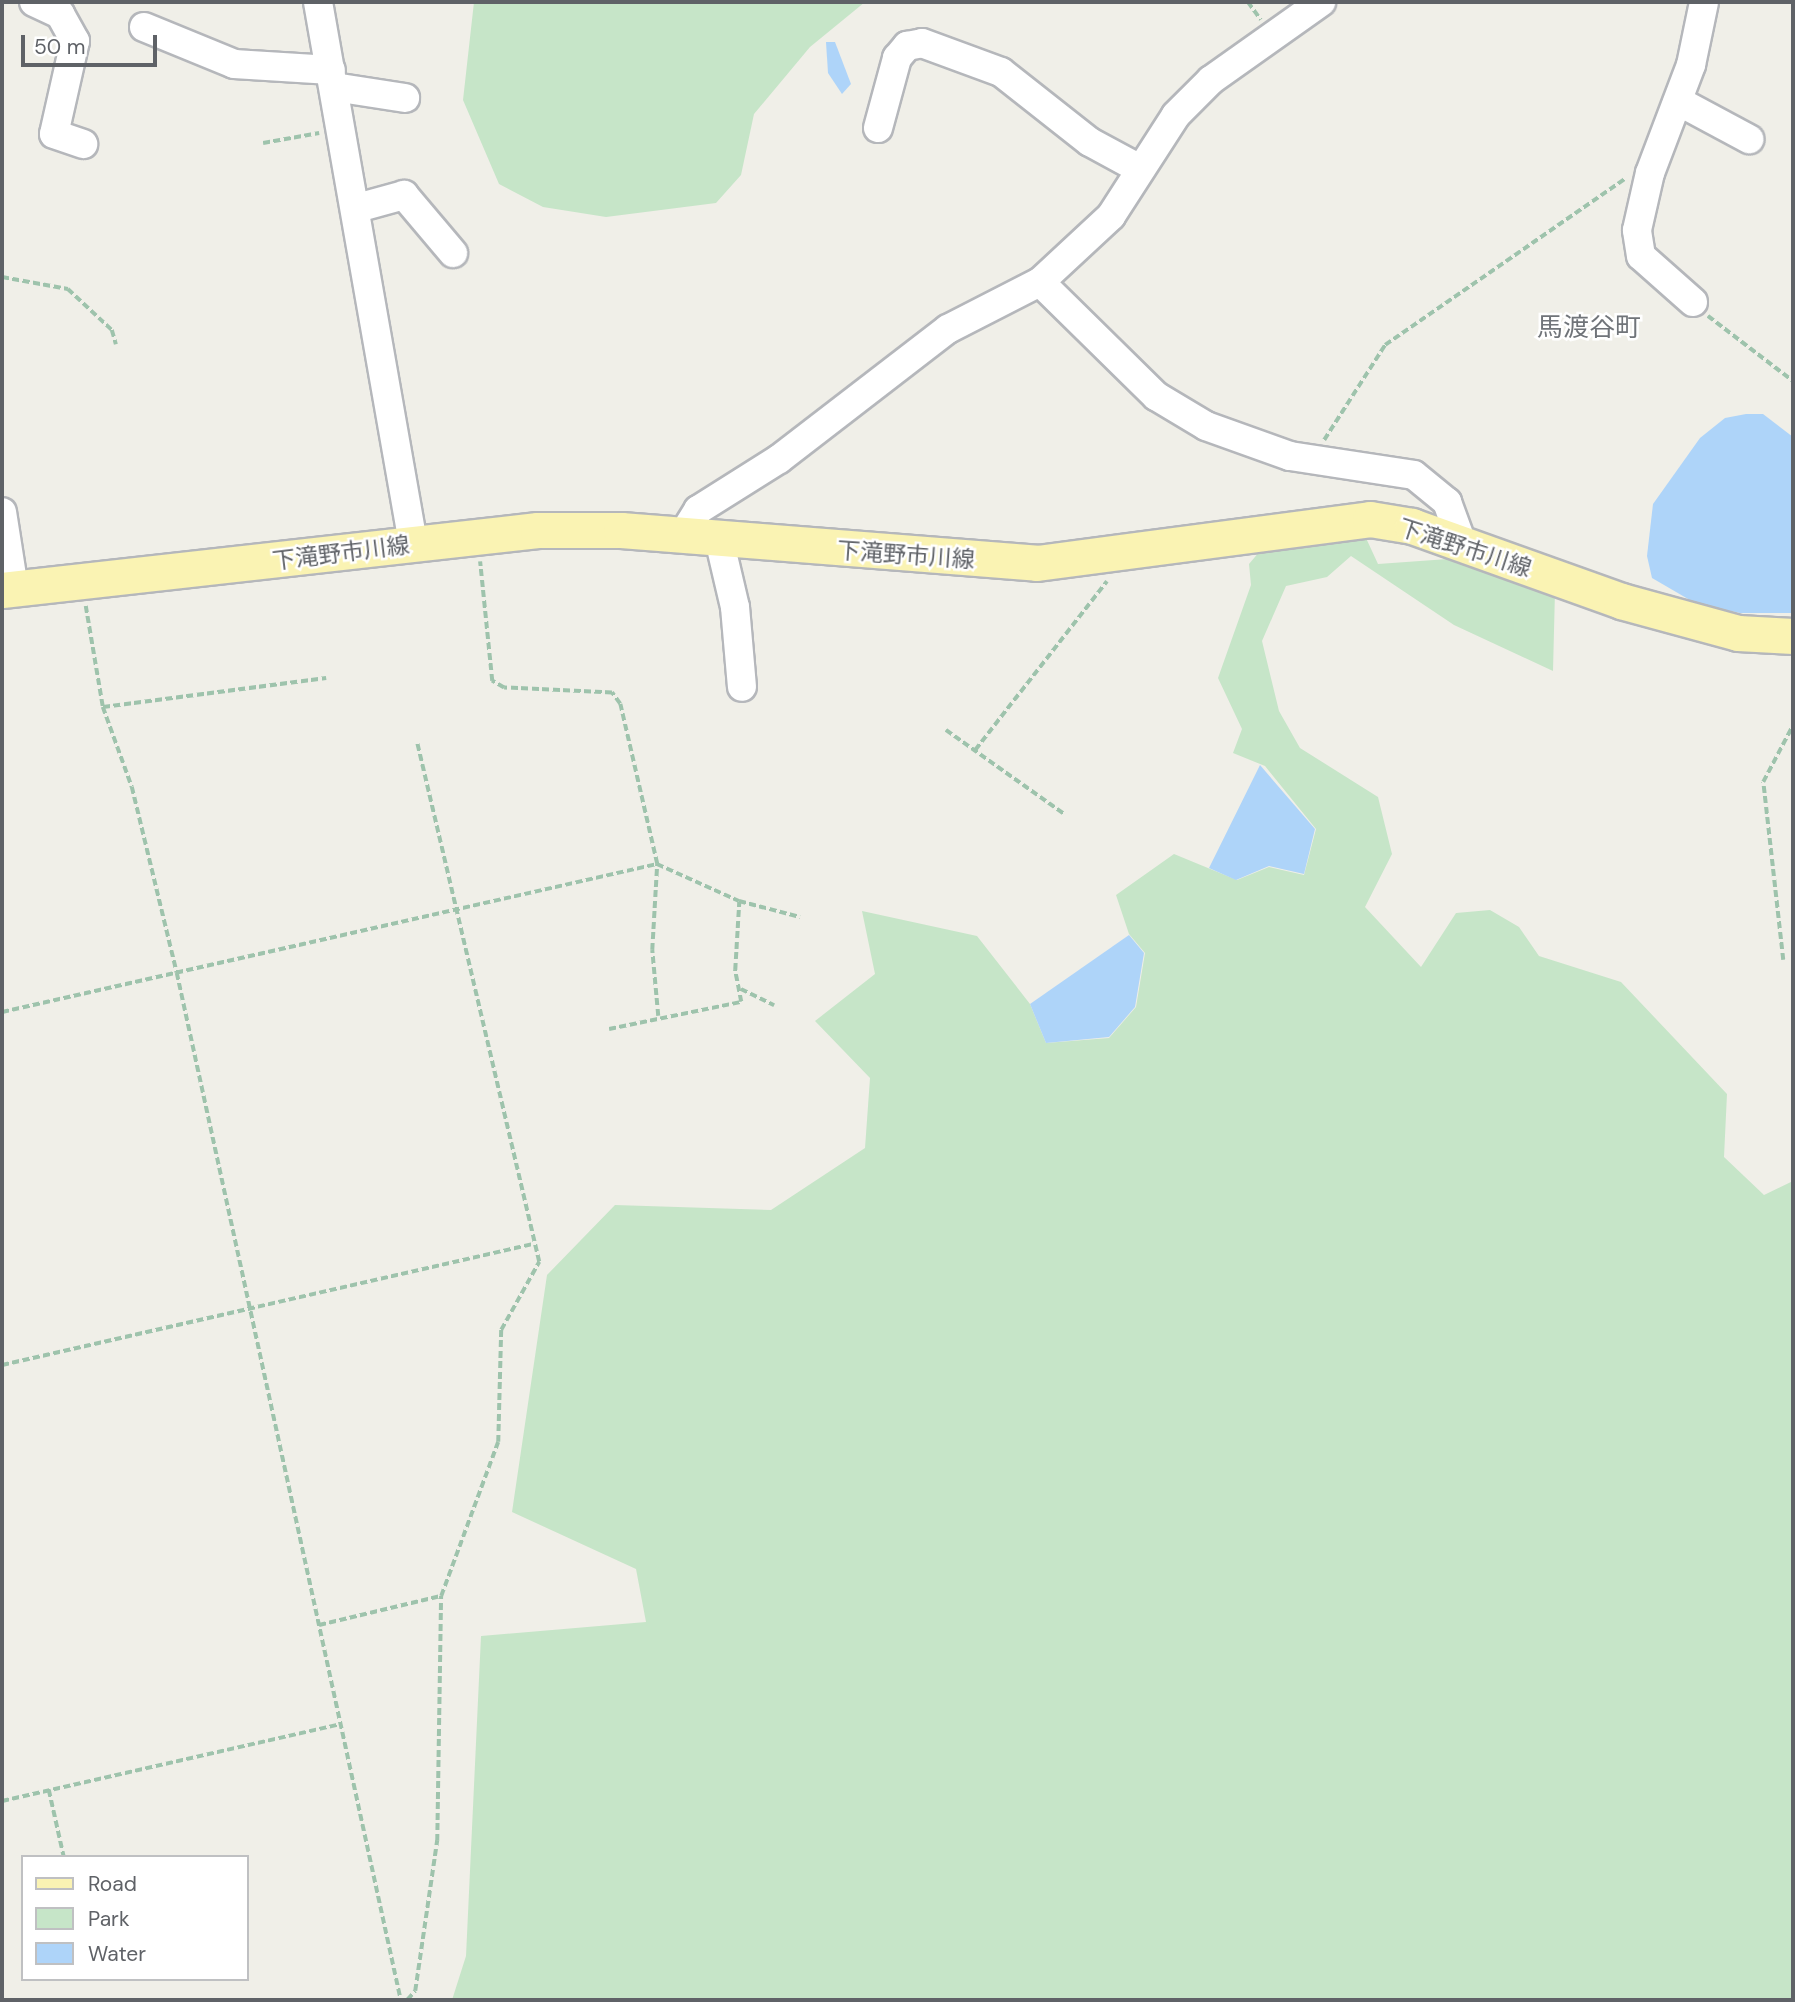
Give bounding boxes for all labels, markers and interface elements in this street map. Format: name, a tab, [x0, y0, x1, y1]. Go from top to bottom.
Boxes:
scale bar	[24, 21, 161, 65]
text: 50 m	[34, 33, 85, 61]
district label: 馬渡谷町	[1537, 312, 1641, 344]
street label: 下滝野市川線	[1395, 514, 1535, 582]
street label: 下滝野市川線	[271, 531, 411, 575]
street label: 下滝野市川線	[836, 536, 976, 574]
legend	[21, 1855, 248, 1981]
text: Road	[88, 1870, 137, 1898]
text: Park	[88, 1905, 129, 1933]
text: Water	[88, 1940, 146, 1968]

